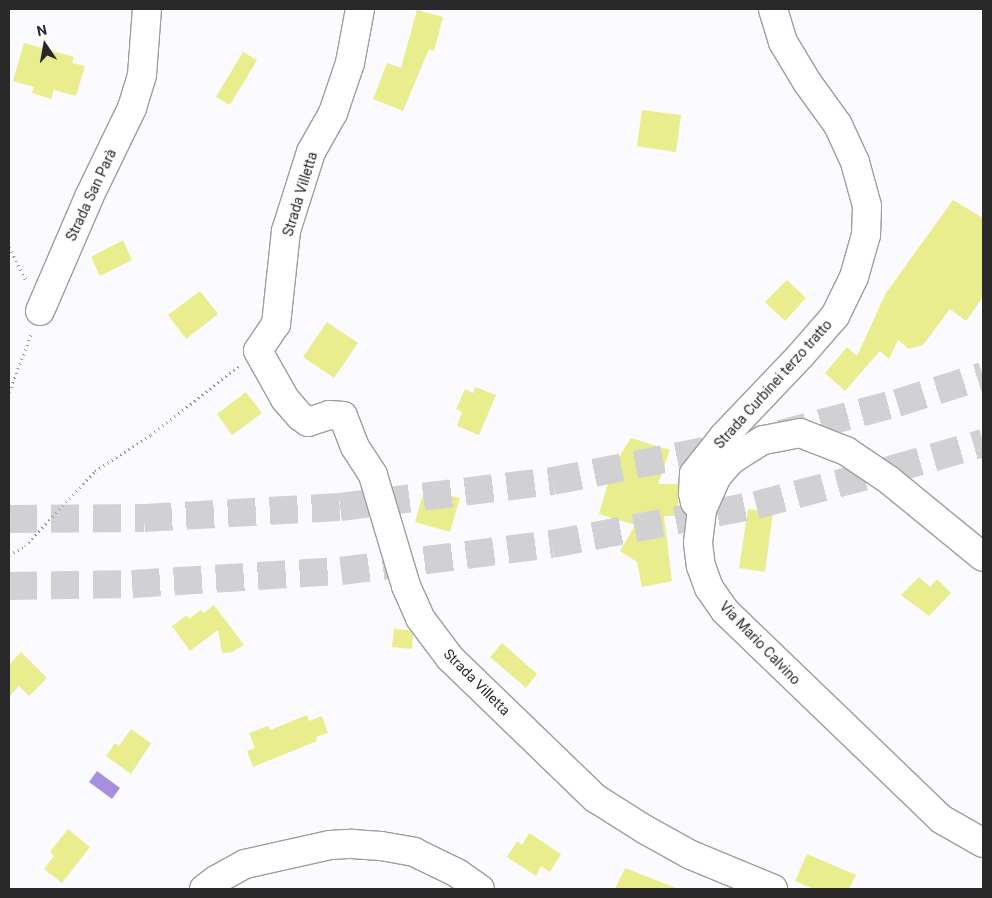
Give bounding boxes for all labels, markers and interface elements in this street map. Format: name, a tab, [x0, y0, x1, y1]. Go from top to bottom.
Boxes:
north arrow	[20, 20, 70, 70]
text: N	[35, 21, 48, 39]
street label: Strada San Parà	[62, 146, 120, 244]
street label: Strada Villetta	[279, 150, 321, 238]
street label: Strada Curbinei terzo tratto	[711, 316, 835, 452]
street label: Via Mario Calvino	[716, 598, 804, 688]
street label: Strada Villetta	[440, 645, 514, 719]

